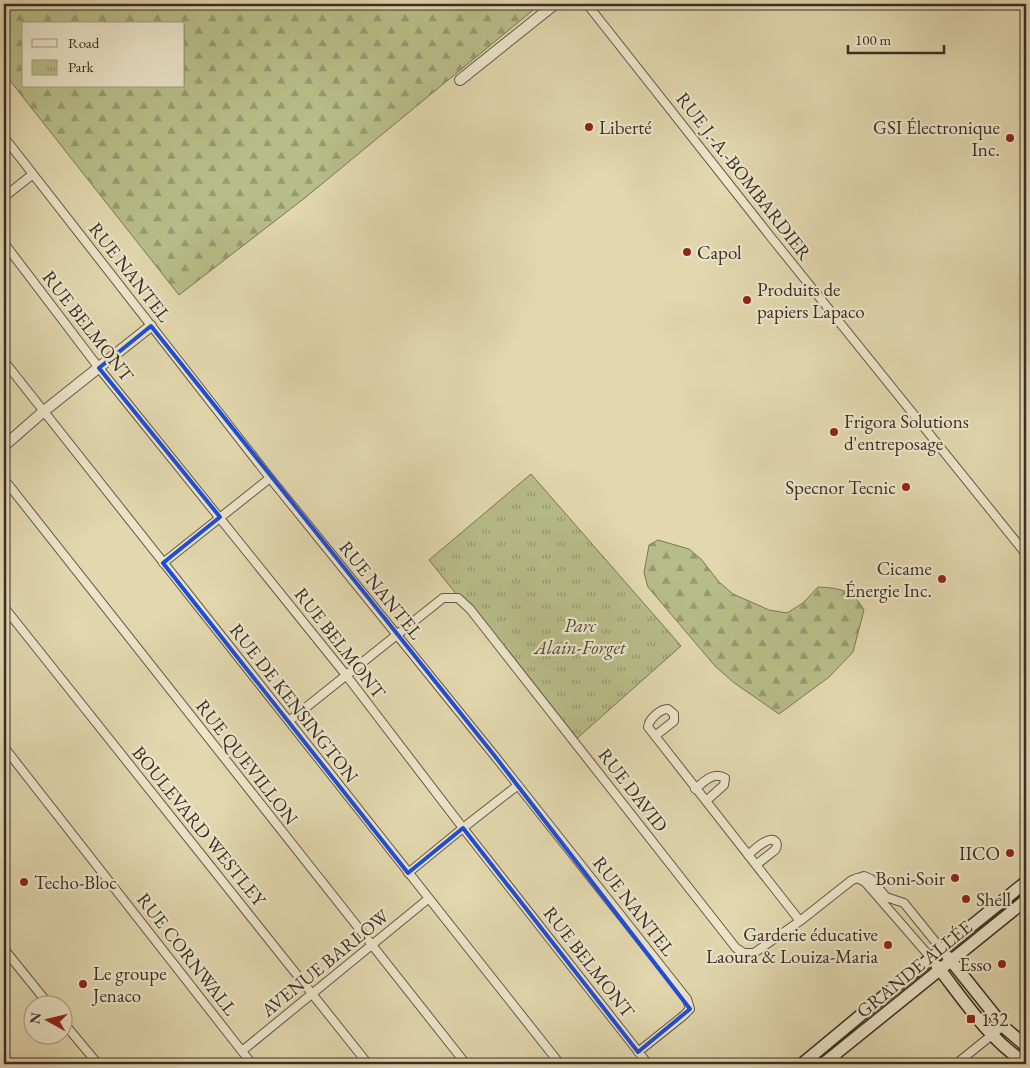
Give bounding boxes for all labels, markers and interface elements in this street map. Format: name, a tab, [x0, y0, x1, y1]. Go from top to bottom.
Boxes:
legend	[22, 22, 185, 88]
scale bar	[848, 22, 944, 54]
text: 100 m	[855, 30, 892, 49]
text: Road	[68, 33, 100, 52]
text: Park	[68, 57, 95, 76]
street label: RUE J.-A.-BOMBARDIER	[671, 87, 818, 265]
place label: Liberté	[599, 115, 652, 140]
place label: GSI Électronique Inc.	[873, 115, 1000, 162]
marker: Liberté	[583, 121, 595, 133]
marker: GSI Électronique Inc.	[1004, 132, 1016, 144]
street label: RUE NANTEL	[83, 217, 177, 327]
place label: Capol	[697, 240, 742, 265]
marker: Capol	[681, 246, 693, 258]
street label: RUE BELMONT	[37, 265, 139, 387]
place label: Produits de papiers Lapaco	[757, 277, 865, 324]
marker: Produits de papiers Lapaco	[741, 294, 753, 306]
place label: Frigora Solutions d'entreposage	[844, 409, 969, 456]
marker: Frigora Solutions d'entreposage	[828, 426, 840, 438]
place label: Specnor Tecnic	[785, 475, 896, 500]
marker: Specnor Tecnic	[900, 481, 912, 493]
street label: RUE NANTEL	[334, 536, 428, 644]
place label: Cicame Énergie Inc.	[845, 556, 932, 603]
marker: Cicame Énergie Inc.	[936, 573, 948, 585]
street label: RUE BELMONT	[289, 582, 391, 704]
park label: Parc Alain-Forget	[532, 613, 627, 660]
street label: RUE DE KENSINGTON	[224, 618, 364, 788]
street label: RUE QUEVILLON	[190, 694, 304, 830]
street label: BOULEVARD WESTLEY	[127, 741, 272, 912]
street label: RUE DAVID	[592, 743, 674, 837]
place label: IICO	[959, 841, 1000, 866]
marker: IICO	[1004, 847, 1016, 859]
street label: RUE NANTEL	[587, 851, 681, 961]
place label: Boni-Soir	[875, 866, 946, 891]
place label: Techo-Bloc	[34, 870, 117, 895]
marker: Boni-Soir	[949, 872, 961, 884]
marker: Techo-Bloc	[18, 876, 30, 888]
place label: Shell	[976, 887, 1012, 912]
street label: RUE CORNWALL	[131, 888, 243, 1020]
marker: Shell	[960, 893, 972, 905]
street label: RUE BELMONT	[538, 901, 640, 1023]
street label: AVENUE BARLOW	[255, 903, 395, 1023]
street label: GRANDE ALLÉE	[851, 914, 977, 1023]
place label: Garderie éducative Laoura & Louiza-Maria	[706, 922, 878, 969]
marker: Garderie éducative Laoura & Louiza-Maria	[882, 939, 894, 951]
place label: Esso	[960, 952, 992, 977]
marker: Esso	[996, 958, 1008, 970]
place label: Le groupe Jenaco	[91, 961, 167, 1008]
marker: Le groupe Jenaco	[77, 978, 89, 990]
north arrow	[22, 996, 72, 1046]
place label: 132	[981, 1007, 1008, 1032]
text: N	[25, 1011, 45, 1025]
marker: 132	[965, 1013, 977, 1025]

